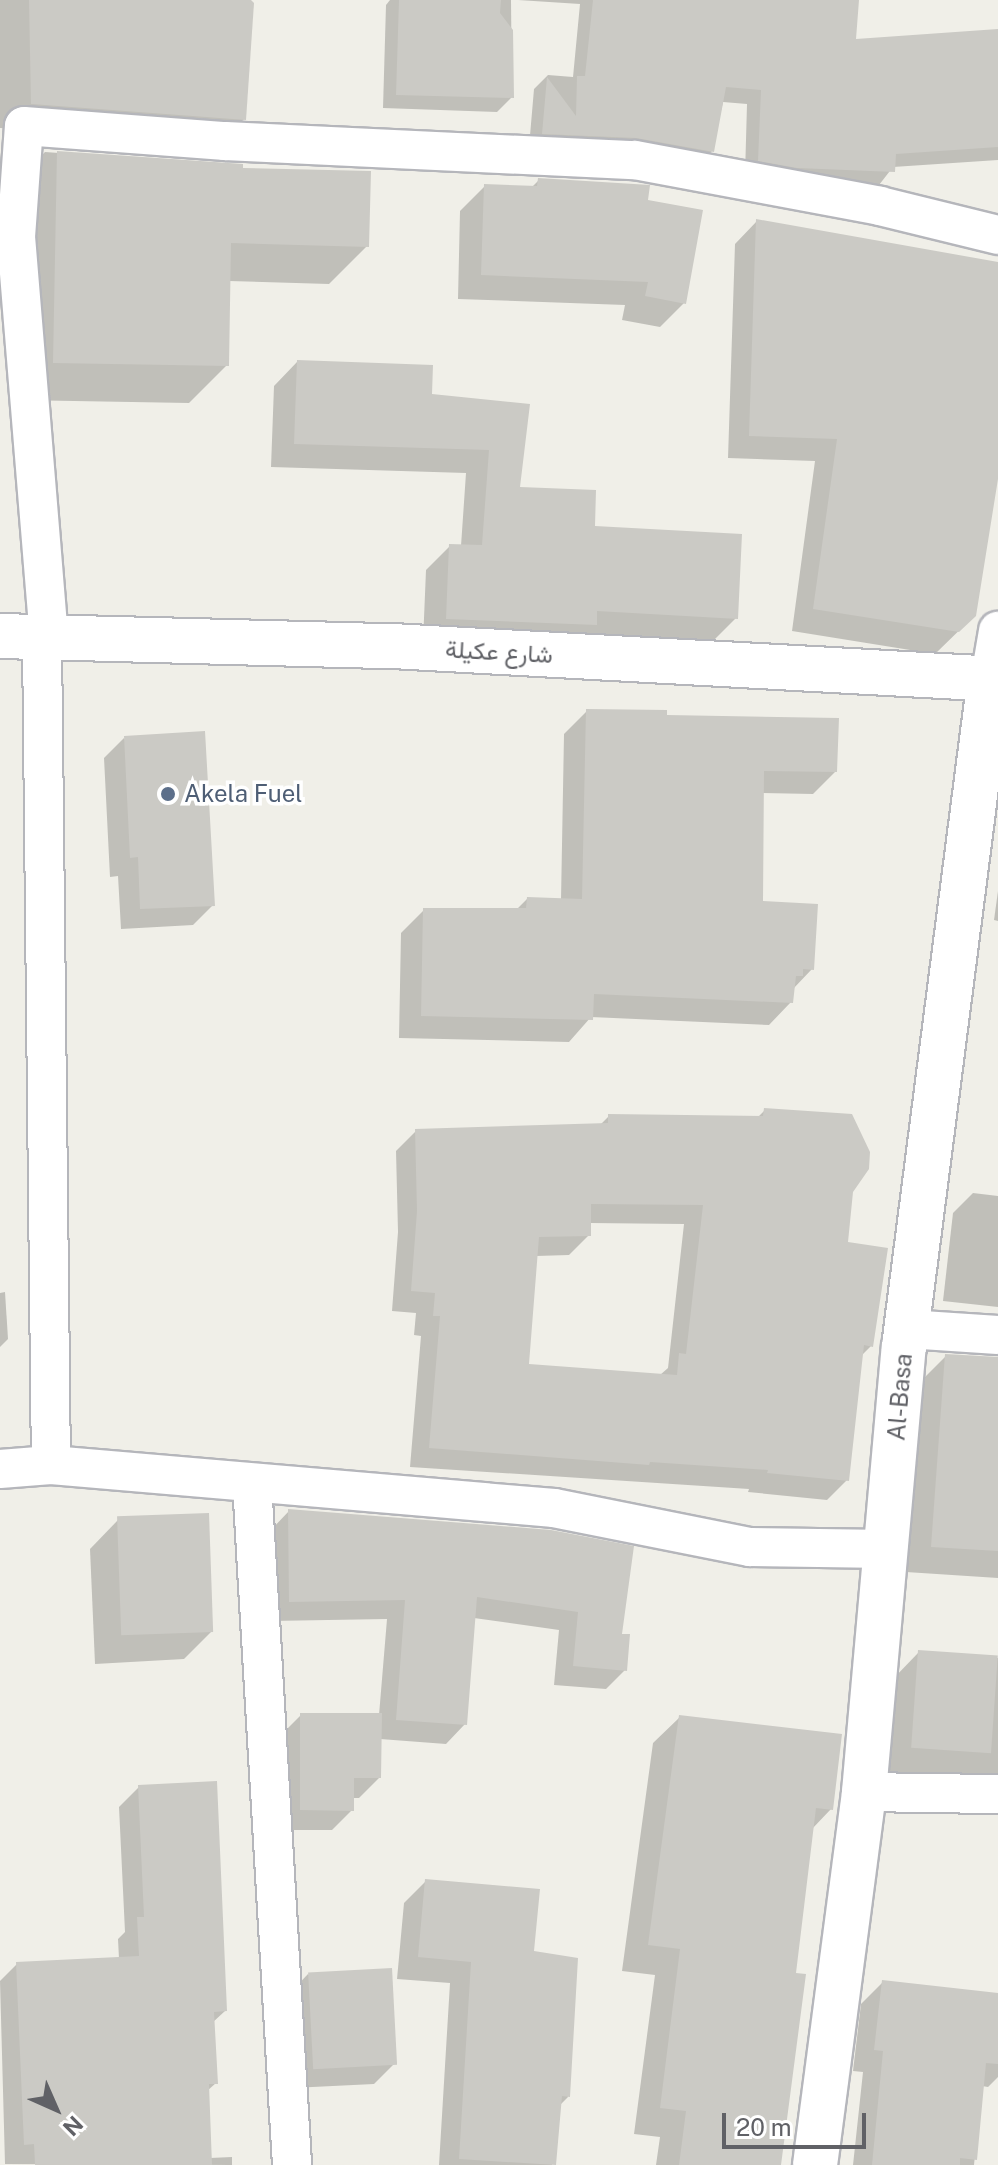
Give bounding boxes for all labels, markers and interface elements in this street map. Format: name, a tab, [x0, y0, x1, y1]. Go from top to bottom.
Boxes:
street label: شارع عكيلة	[444, 635, 554, 669]
place label: Akela Fuel	[184, 780, 303, 808]
marker: Akela Fuel	[159, 785, 177, 803]
street label: Al-Basa	[882, 1352, 918, 1442]
north arrow	[16, 2069, 96, 2149]
scale bar	[726, 2097, 870, 2147]
text: N	[58, 2111, 88, 2141]
text: 20 m	[736, 2113, 792, 2141]

